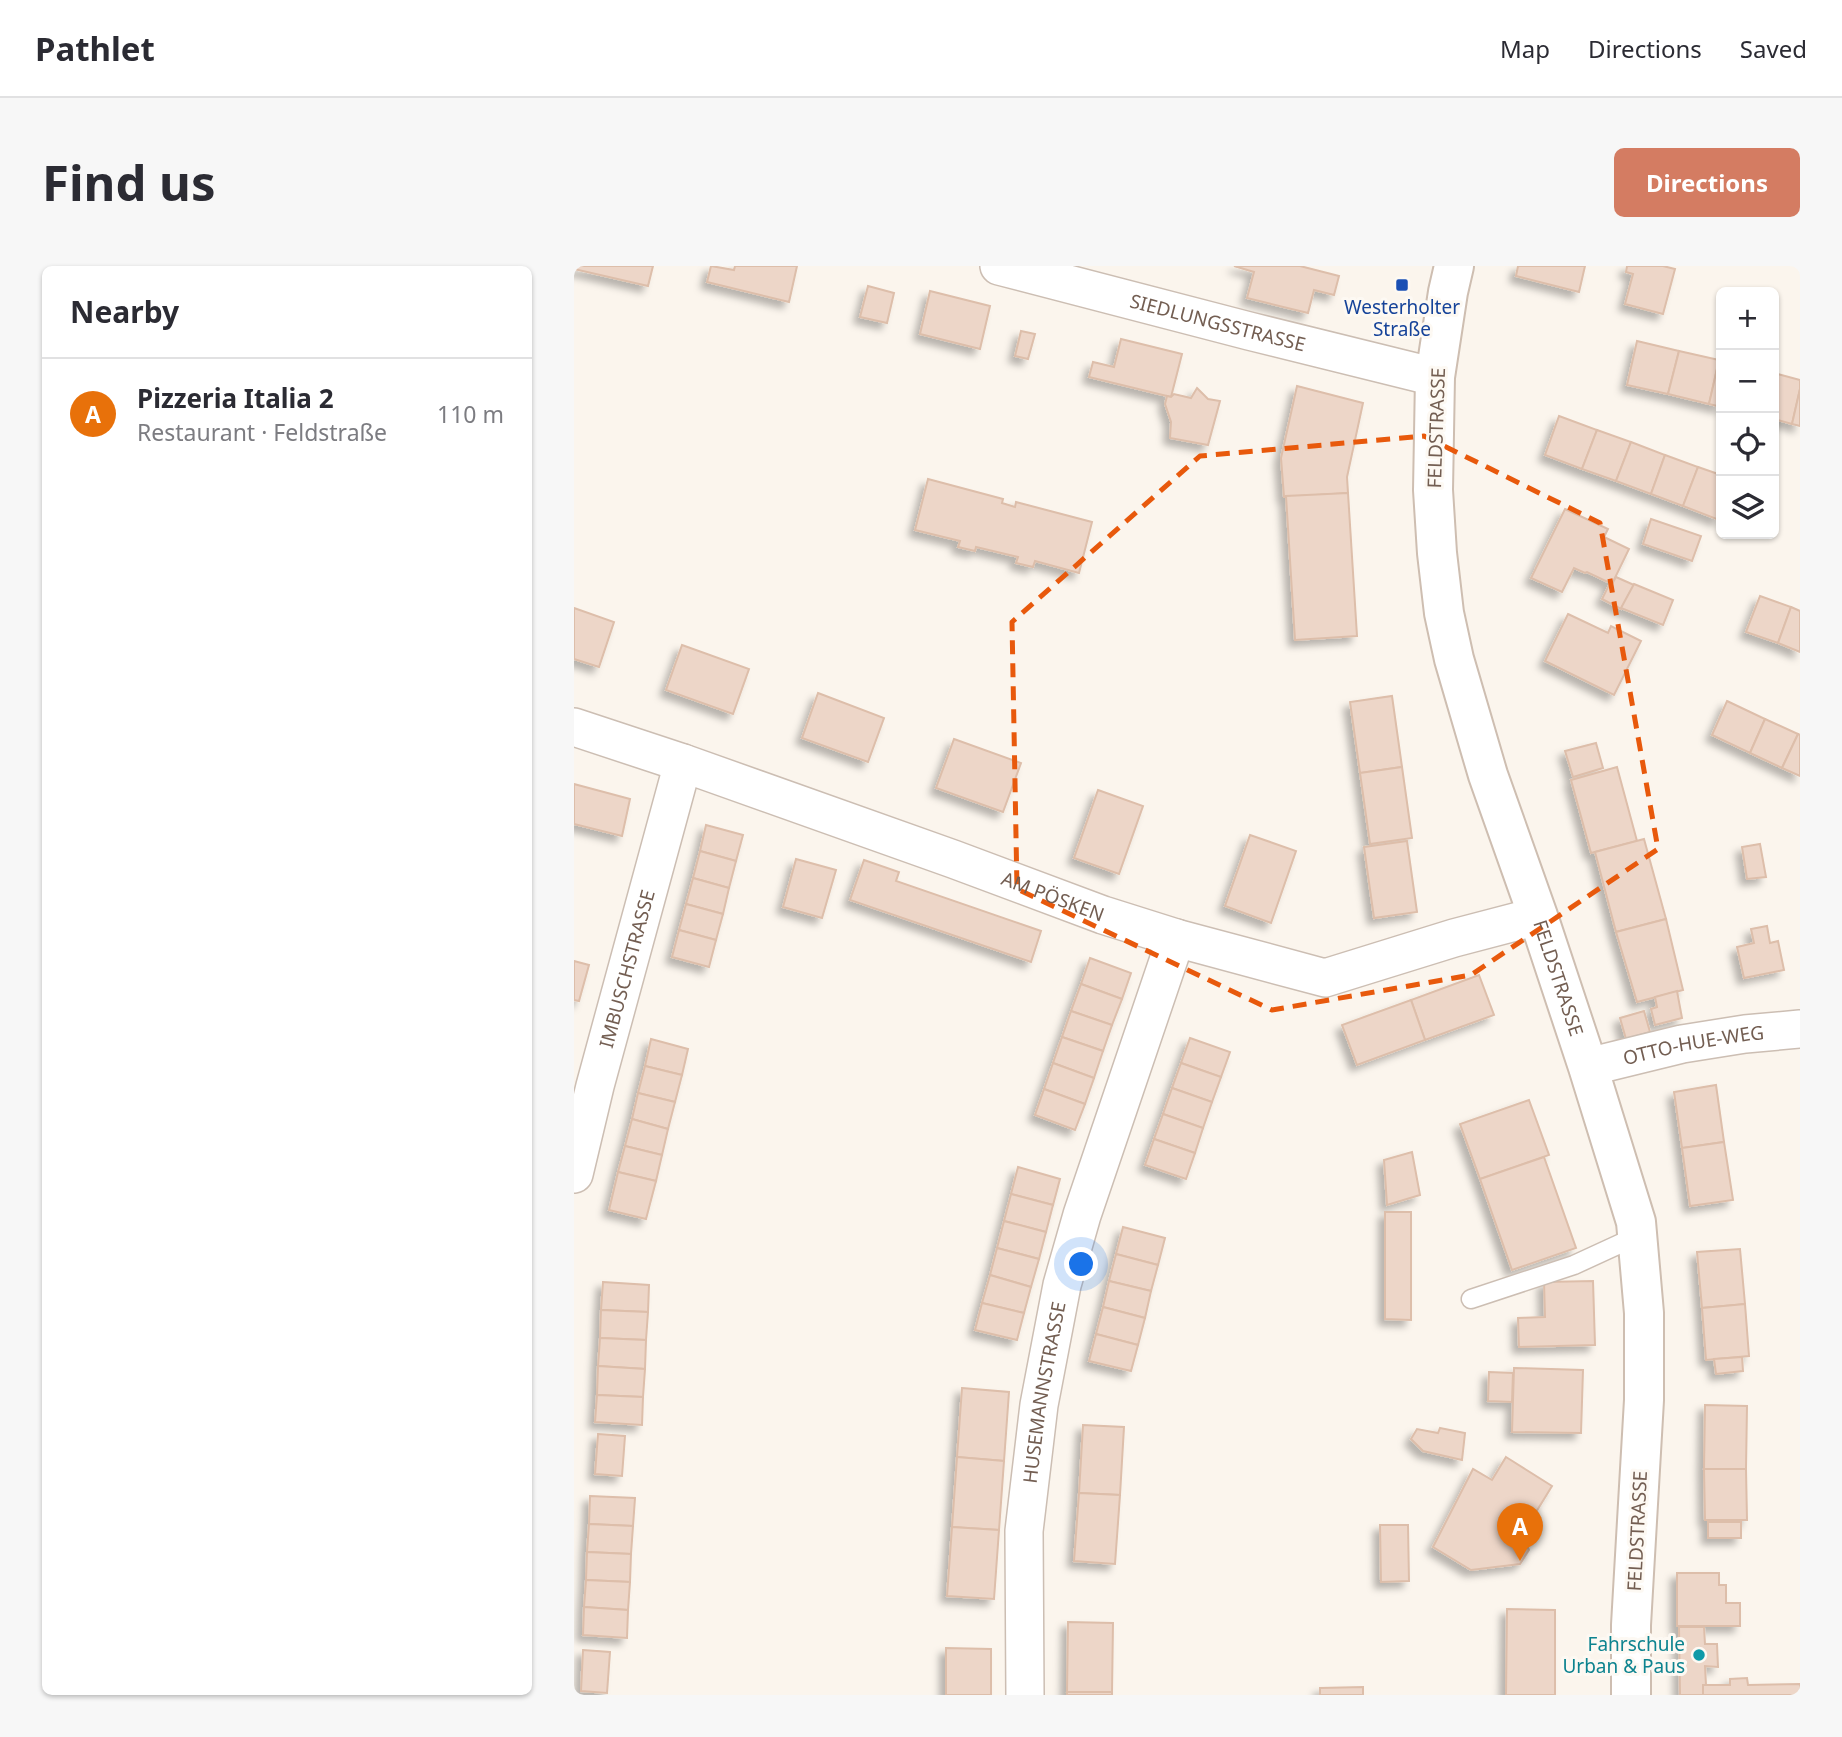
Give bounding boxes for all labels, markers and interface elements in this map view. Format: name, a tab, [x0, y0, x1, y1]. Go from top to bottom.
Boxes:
text: Pathlet	[35, 26, 155, 71]
text: Map	[1500, 32, 1550, 65]
text: Directions	[1588, 32, 1702, 65]
text: Saved	[1740, 32, 1807, 65]
button: Directions	[1614, 148, 1800, 217]
text: Find us	[42, 149, 216, 215]
marker: Westerholter Straße	[1394, 277, 1410, 293]
map controls	[1716, 287, 1779, 539]
button: +	[1716, 287, 1779, 350]
street label: SIEDLUNGSSTRASSE	[1127, 288, 1308, 357]
text: Nearby	[70, 291, 179, 332]
place label: Westerholter Straße	[1344, 294, 1460, 342]
button: −	[1716, 350, 1779, 413]
street label: FELDSTRASSE	[1421, 367, 1451, 489]
text: Pizzeria Italia 2	[137, 380, 334, 416]
text: A	[85, 398, 101, 430]
text: 110 m	[437, 398, 504, 430]
button: locate	[1716, 413, 1779, 476]
text: Restaurant · Feldstraße	[137, 416, 387, 448]
button: layers	[1716, 476, 1779, 539]
street label: AM PÖSKEN	[998, 865, 1108, 927]
street label: IMBUSCHSTRASSE	[593, 887, 661, 1051]
street label: FELDSTRASSE	[1527, 917, 1590, 1039]
street label: OTTO-HUE-WEG	[1620, 1019, 1765, 1071]
your location	[1064, 1247, 1098, 1281]
street label: HUSEMANNSTRASSE	[1017, 1299, 1072, 1485]
street label: FELDSTRASSE	[1621, 1470, 1653, 1592]
pin: A	[1497, 1503, 1543, 1561]
place label: Fahrschule Urban & Paus	[1562, 1631, 1685, 1679]
marker: Fahrschule Urban & Paus	[1691, 1647, 1707, 1663]

